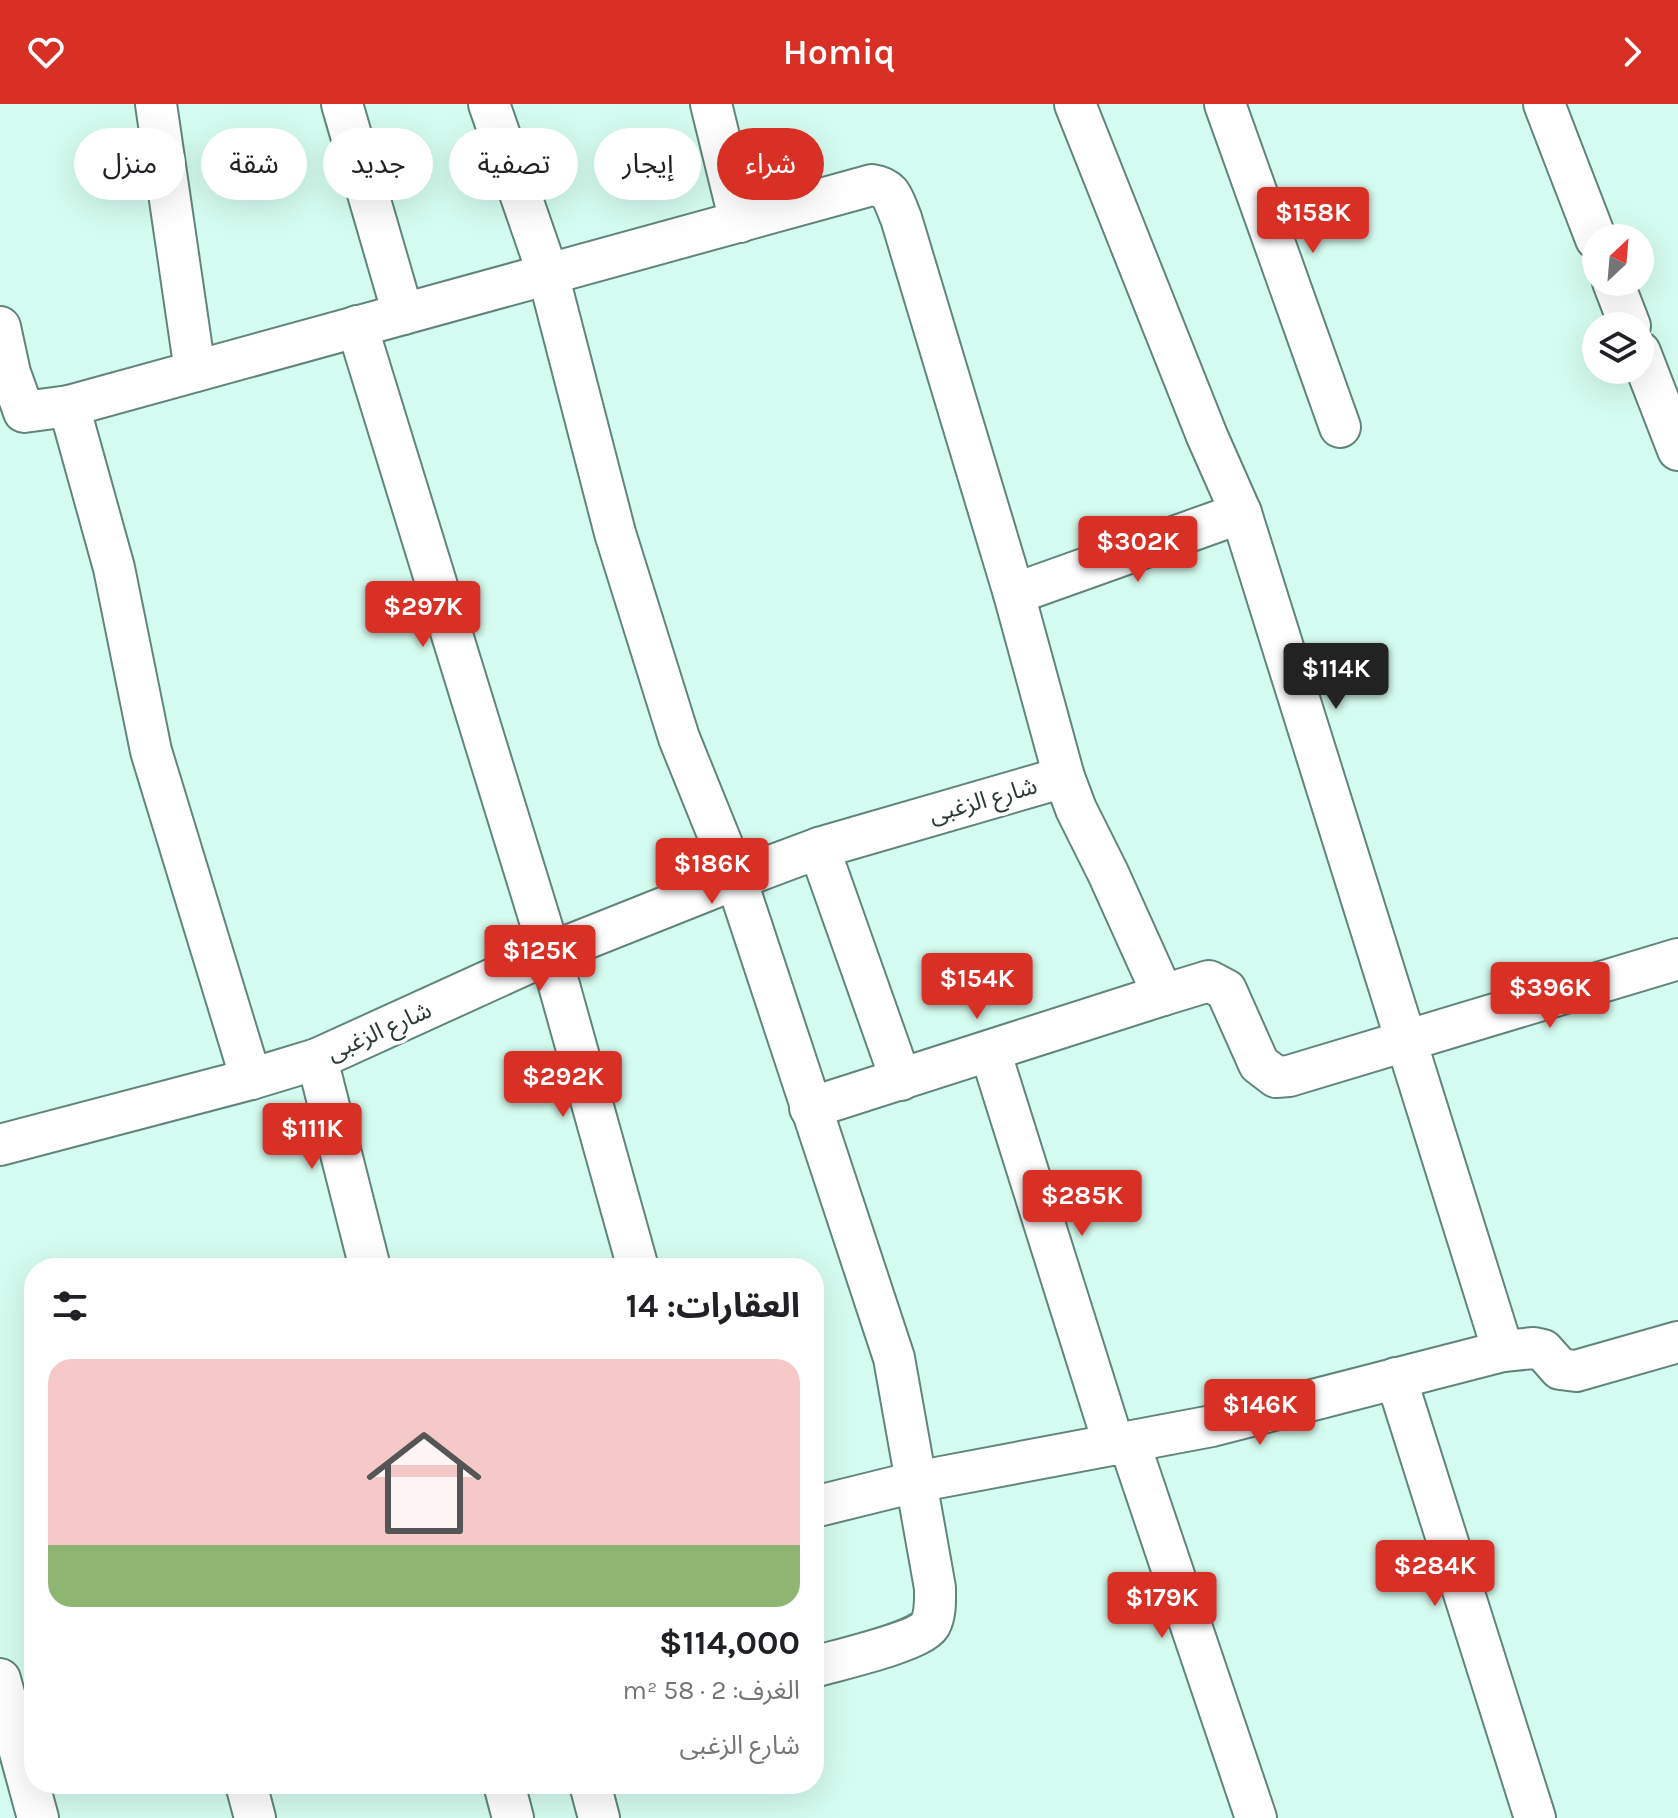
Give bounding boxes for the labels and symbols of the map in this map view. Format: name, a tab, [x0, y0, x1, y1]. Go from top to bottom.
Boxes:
pin: $158K	[1257, 187, 1369, 255]
north arrow	[1582, 224, 1654, 296]
pin: $302K	[1082, 516, 1194, 584]
pin: $297K	[367, 581, 479, 649]
pin: $114K	[1280, 643, 1392, 711]
street label: شارع الزغبى	[926, 771, 1041, 832]
pin: $186K	[656, 838, 768, 906]
pin: $125K	[484, 925, 596, 993]
pin: $154K	[921, 953, 1033, 1021]
pin: $396K	[1494, 962, 1606, 1030]
street label: شارع الزغبى	[322, 996, 437, 1069]
pin: $292K	[507, 1051, 619, 1119]
pin: $111K	[256, 1103, 368, 1171]
pin: $285K	[1026, 1170, 1138, 1238]
pin: $146K	[1204, 1379, 1316, 1447]
pin: $284K	[1379, 1540, 1491, 1608]
pin: $179K	[1106, 1572, 1218, 1640]

